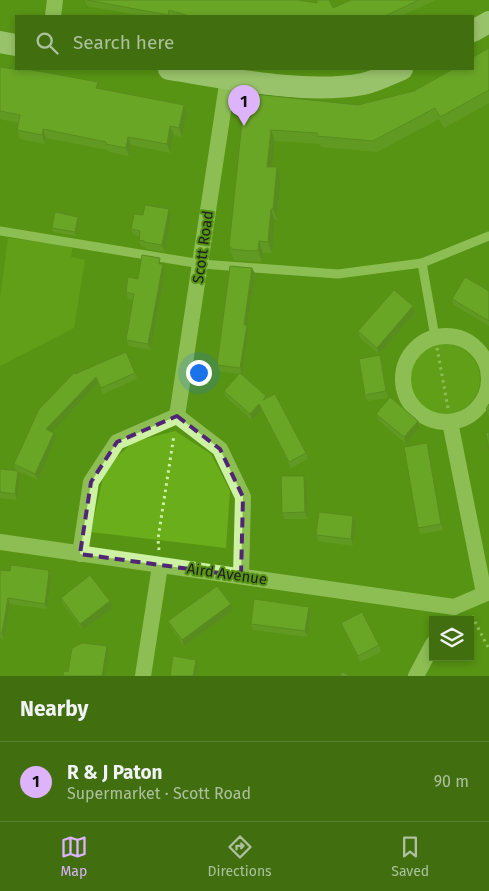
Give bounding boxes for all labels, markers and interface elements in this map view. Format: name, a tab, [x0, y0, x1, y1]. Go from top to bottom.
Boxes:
search box	[15, 15, 474, 70]
icon: search	[33, 29, 61, 57]
text: Search here	[73, 31, 174, 54]
pin: 1	[228, 85, 260, 126]
street label: Scott Road	[189, 210, 217, 284]
your location	[186, 360, 212, 386]
street label: Aird Avenue	[186, 559, 268, 589]
map controls	[429, 616, 474, 661]
button: layers	[429, 616, 474, 661]
text: Nearby	[20, 696, 88, 722]
text: R & J Paton	[67, 761, 163, 784]
text: 1	[32, 772, 40, 791]
text: 90 m	[434, 772, 469, 791]
text: Supermarket · Scott Road	[67, 784, 251, 803]
tab: Map	[60, 833, 88, 880]
tab: Directions	[207, 833, 272, 880]
tab: Saved	[391, 833, 429, 880]

